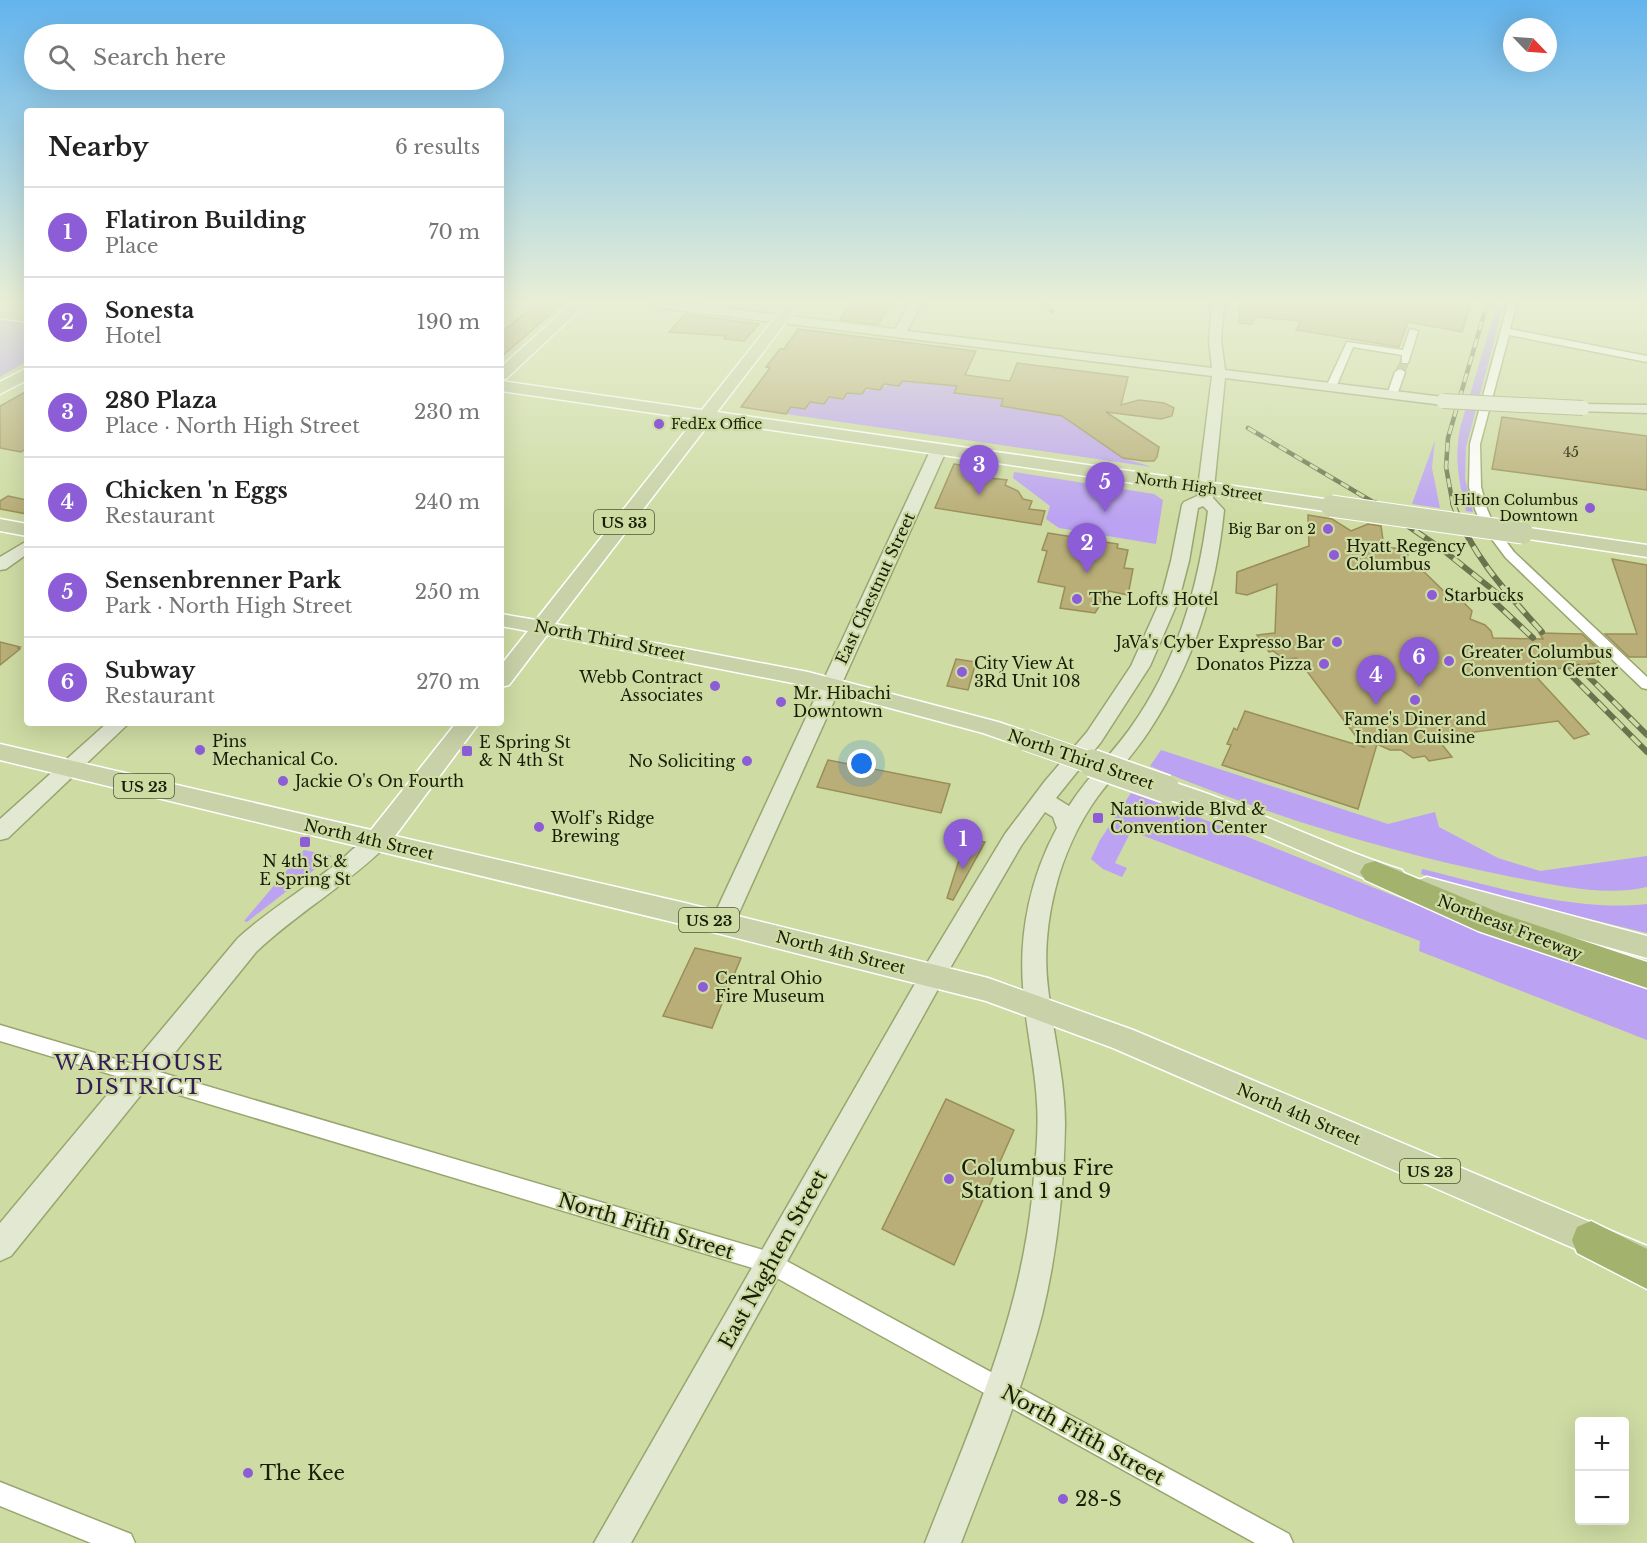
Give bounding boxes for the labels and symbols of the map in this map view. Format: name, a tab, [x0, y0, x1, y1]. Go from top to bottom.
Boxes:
north arrow	[1503, 18, 1557, 72]
place label: FedEx Office	[671, 415, 762, 433]
marker: FedEx Office	[652, 417, 666, 431]
house number: 45	[1563, 443, 1579, 461]
pin: 3	[960, 446, 998, 495]
pin: 5	[1086, 462, 1124, 512]
street label: North High Street	[1134, 469, 1265, 505]
place label: Hilton Columbus Downtown	[1453, 491, 1578, 525]
marker: Hilton Columbus Downtown	[1583, 501, 1597, 515]
street label: East Chestnut Street	[831, 509, 919, 667]
road number: US 33	[594, 510, 654, 534]
place label: Big Bar on 2	[1228, 520, 1316, 538]
marker: Big Bar on 2	[1321, 522, 1335, 536]
pin: 2	[1068, 524, 1106, 573]
place label: Hyatt Regency Columbus	[1346, 536, 1467, 574]
marker: Hyatt Regency Columbus	[1327, 548, 1341, 562]
place label: Starbucks	[1444, 585, 1524, 605]
marker: Starbucks	[1425, 588, 1439, 602]
place label: The Lofts Hotel	[1089, 589, 1218, 609]
marker: The Lofts Hotel	[1070, 592, 1084, 606]
street label: North Third Street	[533, 616, 687, 664]
place label: JaVa's Cyber Expresso Bar	[1114, 632, 1325, 652]
marker: JaVa's Cyber Expresso Bar	[1330, 635, 1344, 649]
pin: 6	[1400, 638, 1438, 687]
place label: Greater Columbus Convention Center	[1461, 642, 1618, 680]
place label: City View At 3Rd Unit 108	[974, 653, 1080, 691]
place label: Donatos Pizza	[1196, 654, 1312, 674]
marker: Greater Columbus Convention Center	[1442, 654, 1456, 668]
pin: 4	[1356, 656, 1396, 705]
marker: Donatos Pizza	[1317, 657, 1331, 671]
marker: City View At 3Rd Unit 108	[955, 665, 969, 679]
place label: Webb Contract Associates	[578, 667, 703, 705]
marker: Webb Contract Associates	[708, 679, 722, 693]
place label: Mr. Hibachi Downtown	[793, 683, 891, 721]
marker: Fame's Diner and Indian Cuisine	[1408, 693, 1422, 707]
marker: Mr. Hibachi Downtown	[774, 695, 788, 709]
place label: Fame's Diner and Indian Cuisine	[1344, 709, 1486, 747]
street label: North Third Street	[1005, 725, 1157, 793]
place label: Pins Mechanical Co.	[212, 731, 338, 769]
place label: E Spring St & N 4th St	[479, 732, 571, 770]
marker: Pins Mechanical Co.	[193, 743, 207, 757]
marker: E Spring St & N 4th St	[460, 744, 474, 758]
your location	[847, 749, 876, 778]
place label: No Soliciting	[628, 751, 735, 771]
marker: No Soliciting	[740, 754, 754, 768]
place label: Jackie O's On Fourth	[293, 771, 464, 791]
road number: US 23	[114, 774, 174, 798]
marker: Jackie O's On Fourth	[276, 774, 290, 788]
place label: Nationwide Blvd & Convention Center	[1110, 799, 1267, 837]
place label: Wolf's Ridge Brewing	[550, 808, 655, 846]
marker: Nationwide Blvd & Convention Center	[1091, 811, 1105, 825]
street label: North 4th Street	[302, 814, 436, 864]
marker: Wolf's Ridge Brewing	[532, 820, 546, 834]
pin: 1	[944, 820, 982, 869]
marker: N 4th St & E Spring St	[298, 835, 312, 849]
place label: N 4th St & E Spring St	[259, 851, 351, 889]
street label: Northeast Freeway	[1435, 890, 1586, 964]
road number: US 23	[679, 908, 739, 932]
street label: North 4th Street	[774, 926, 908, 978]
place label: Central Ohio Fire Museum	[715, 968, 825, 1006]
marker: Central Ohio Fire Museum	[696, 980, 710, 994]
district label: WAREHOUSE DISTRICT	[53, 1050, 224, 1100]
street label: North 4th Street	[1234, 1079, 1364, 1149]
place label: Columbus Fire Station 1 and 9	[961, 1156, 1114, 1203]
road number: US 23	[1400, 1159, 1460, 1183]
street label: East Naghten Street	[714, 1165, 832, 1353]
marker: Columbus Fire Station 1 and 9	[942, 1172, 956, 1186]
street label: North Fifth Street	[555, 1188, 737, 1264]
street label: North Fifth Street	[997, 1380, 1169, 1490]
place label: The Kee	[260, 1461, 345, 1485]
marker: The Kee	[241, 1466, 255, 1480]
place label: 28-S	[1075, 1487, 1122, 1511]
marker: 28-S	[1056, 1492, 1070, 1506]

